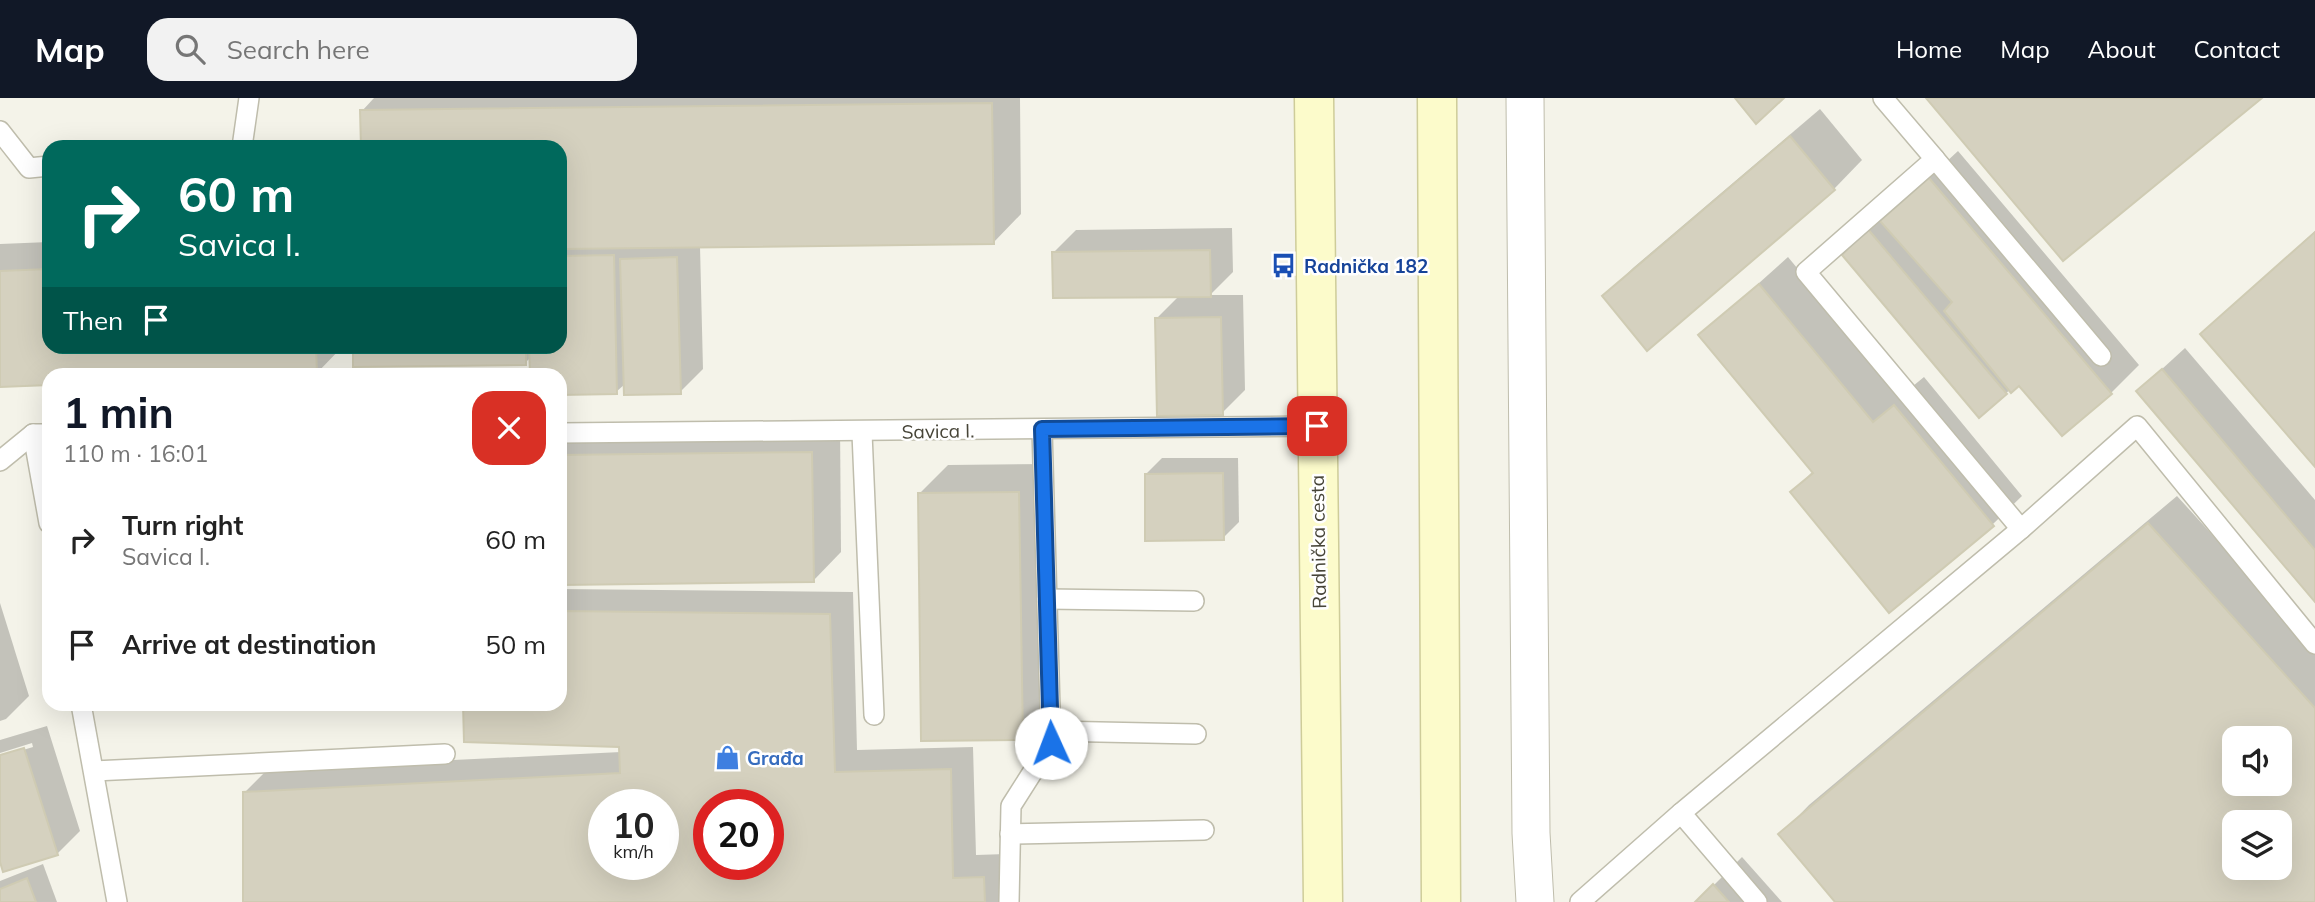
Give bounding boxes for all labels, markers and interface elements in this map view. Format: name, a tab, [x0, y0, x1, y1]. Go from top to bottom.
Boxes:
search box	[147, 18, 637, 81]
text: Map	[35, 29, 105, 70]
icon: search	[171, 30, 209, 68]
text: Search here	[227, 33, 370, 66]
text: Home	[1896, 34, 1962, 64]
text: Map	[2000, 34, 2050, 64]
text: About	[2088, 34, 2156, 64]
text: Contact	[2194, 34, 2280, 64]
text: 60 m	[178, 163, 294, 224]
icon: right	[63, 168, 154, 259]
text: Savica I.	[178, 224, 300, 264]
bus stop icon: Radnička 182	[1270, 252, 1298, 280]
place label: Radnička 182	[1304, 254, 1428, 278]
icon: arrive	[137, 301, 175, 339]
text: Then	[63, 304, 123, 337]
text: 1 min	[63, 386, 174, 439]
button: close	[472, 391, 546, 465]
pin	[1287, 396, 1347, 456]
icon: arrive	[1298, 407, 1336, 445]
street label: Savica I.	[901, 418, 975, 444]
text: 110 m · 16:01	[63, 439, 208, 468]
street label: Radnička cesta	[1305, 475, 1331, 609]
text: Turn right	[122, 509, 243, 542]
icon: right	[63, 521, 101, 559]
text: 60 m	[485, 523, 546, 556]
text: Savica I.	[122, 542, 210, 571]
icon: arrive	[63, 626, 101, 664]
text: Arrive at destination	[122, 628, 377, 661]
text: 50 m	[485, 628, 546, 661]
position arrow	[1014, 706, 1088, 780]
map controls	[2222, 726, 2292, 880]
button: sound	[2222, 726, 2292, 796]
shop icon: Građa	[713, 744, 741, 772]
place label: Građa	[747, 746, 804, 770]
speed limit sign: 20	[693, 789, 784, 880]
text: 10	[612, 803, 655, 847]
button: layers	[2222, 810, 2292, 880]
text: km/h	[613, 840, 654, 863]

